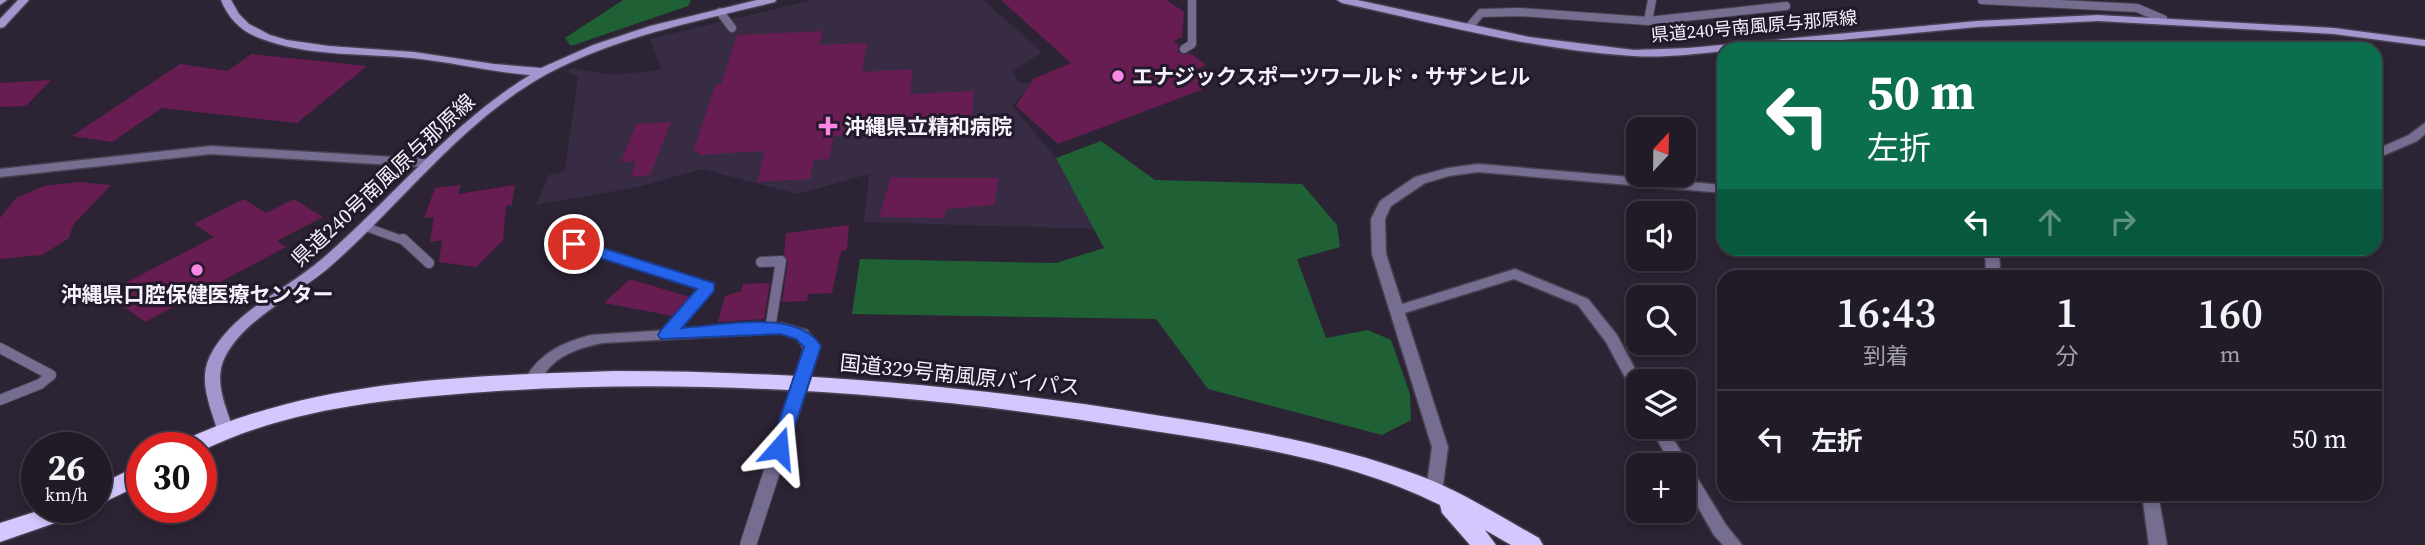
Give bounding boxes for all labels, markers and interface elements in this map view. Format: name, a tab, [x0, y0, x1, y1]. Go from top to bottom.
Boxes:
street label: 県道240号南風原与那原線	[1650, 5, 1858, 47]
text: 50 m	[1867, 58, 1975, 125]
place label: エナジックスポーツワールド・サザンヒル	[1132, 62, 1530, 91]
marker: エナジックスポーツワールド・サザンヒル	[1110, 68, 1126, 84]
icon: left	[1752, 70, 1843, 161]
street label: 県道240号南風原与那原線	[285, 87, 481, 273]
place label: 沖縄県立精和病院	[844, 112, 1012, 141]
marker: 沖縄県立精和病院	[818, 116, 838, 136]
north arrow	[1626, 117, 1696, 187]
map controls	[1626, 117, 1696, 523]
text: 左折	[1867, 126, 1931, 170]
button: sound	[1626, 201, 1696, 271]
icon: left	[1958, 203, 1996, 241]
icon: ahead	[2031, 203, 2069, 241]
icon: right	[2104, 203, 2142, 241]
pin	[544, 214, 604, 274]
icon: arrive	[555, 225, 593, 263]
marker: 沖縄県口腔保健医療センター	[189, 262, 205, 278]
place label: 沖縄県口腔保健医療センター	[61, 280, 334, 309]
text: 16:43	[1836, 283, 1936, 341]
text: 1	[2056, 283, 2078, 341]
text: 160	[2197, 284, 2263, 342]
button: search	[1626, 285, 1696, 355]
text: m	[2220, 338, 2240, 370]
text: 到着	[1863, 340, 1909, 372]
text: 分	[2055, 340, 2078, 372]
street label: 国道329号南風原バイパス	[839, 348, 1081, 402]
button: layers	[1626, 369, 1696, 439]
position arrow	[742, 411, 816, 485]
icon: left	[1752, 420, 1790, 458]
text: 50 m	[2292, 421, 2347, 457]
text: 左折	[1811, 423, 1863, 459]
speed limit sign: 30	[126, 432, 217, 523]
text: 26	[48, 444, 85, 492]
button: +	[1626, 453, 1696, 523]
text: km/h	[45, 482, 88, 507]

